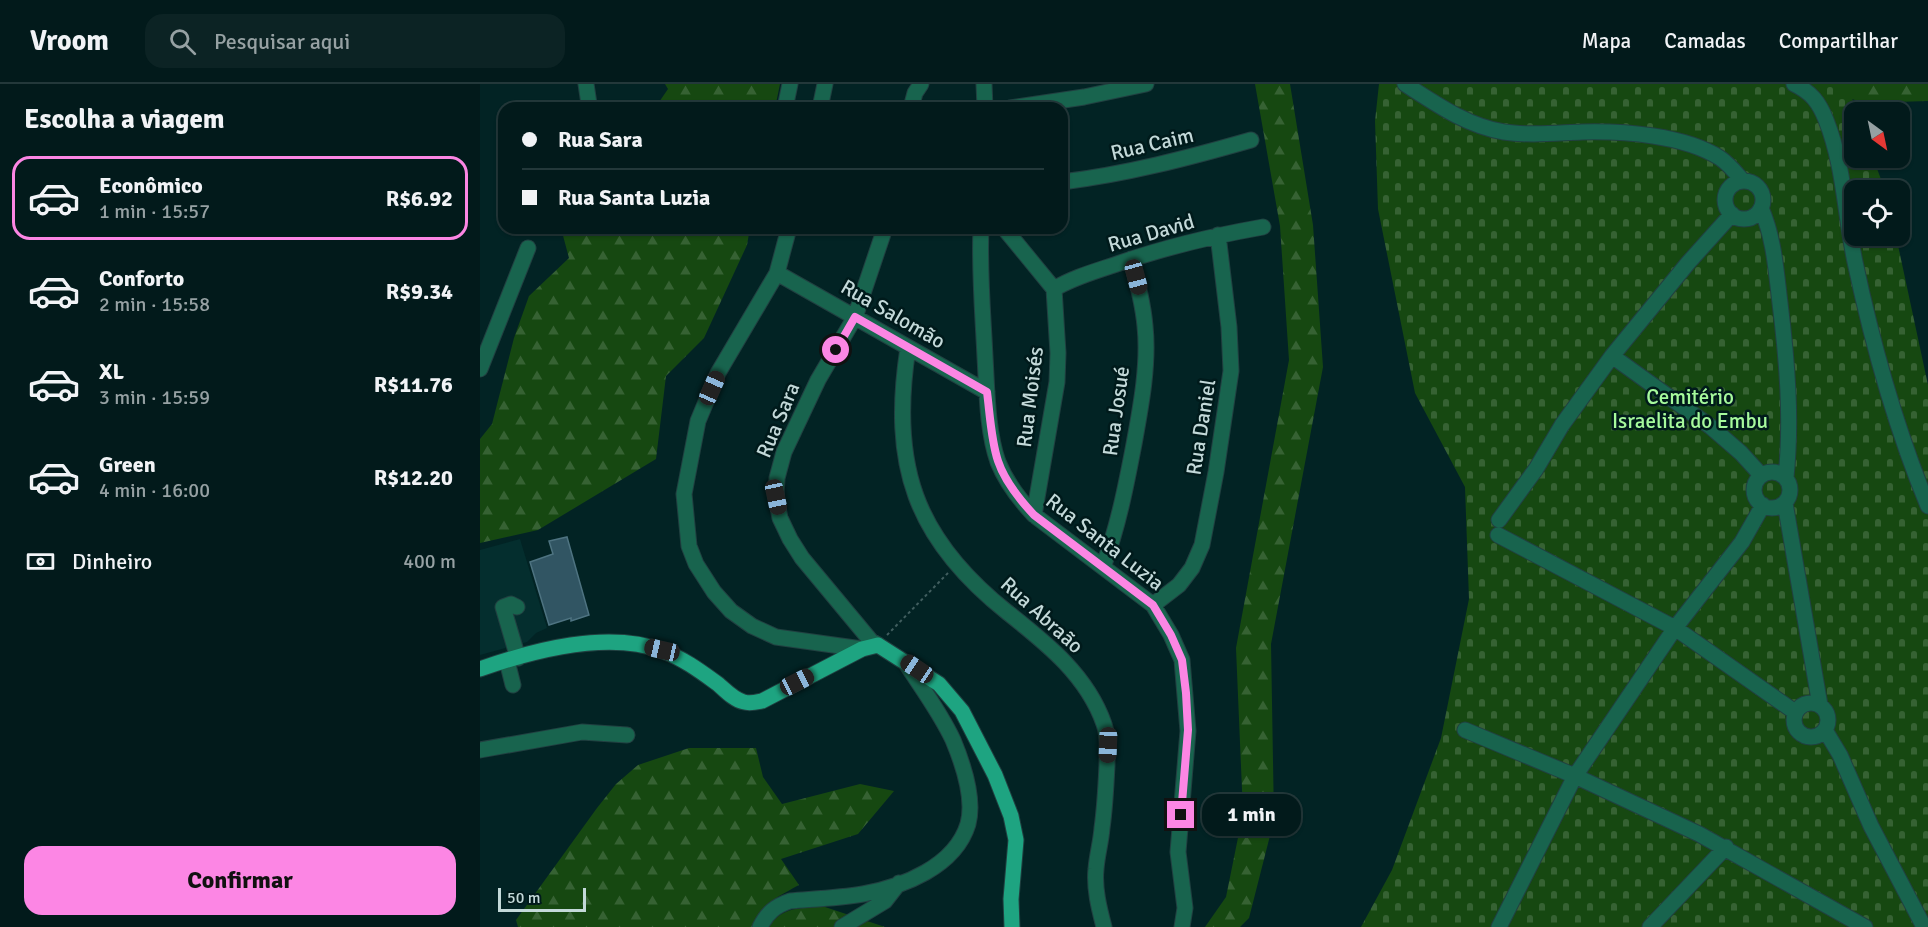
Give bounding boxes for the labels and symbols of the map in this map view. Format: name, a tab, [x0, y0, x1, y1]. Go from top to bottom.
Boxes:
north arrow	[1844, 102, 1910, 168]
street label: Rua Caim	[1108, 122, 1196, 166]
street label: Rua David	[1105, 208, 1197, 258]
car	[1123, 257, 1149, 297]
street label: Rua Salomão	[836, 274, 950, 354]
route start	[822, 336, 849, 363]
street label: Rua Moisés	[1011, 345, 1049, 449]
street label: Rua Josué	[1097, 364, 1135, 458]
car	[696, 368, 728, 408]
street label: Rua Daniel	[1181, 377, 1221, 477]
street label: Rua Sara	[751, 378, 805, 462]
park label: Cemitério Israelita do Embu	[1612, 384, 1768, 434]
car	[763, 478, 789, 516]
street label: Rua Santa Luzia	[1041, 488, 1169, 596]
street label: Rua Abraão	[995, 571, 1089, 659]
car	[642, 637, 682, 663]
car	[897, 651, 937, 687]
car	[777, 666, 817, 698]
car	[1098, 727, 1118, 763]
callout: 1 min	[1202, 794, 1301, 836]
route end	[1167, 801, 1194, 828]
scale bar	[498, 885, 586, 912]

